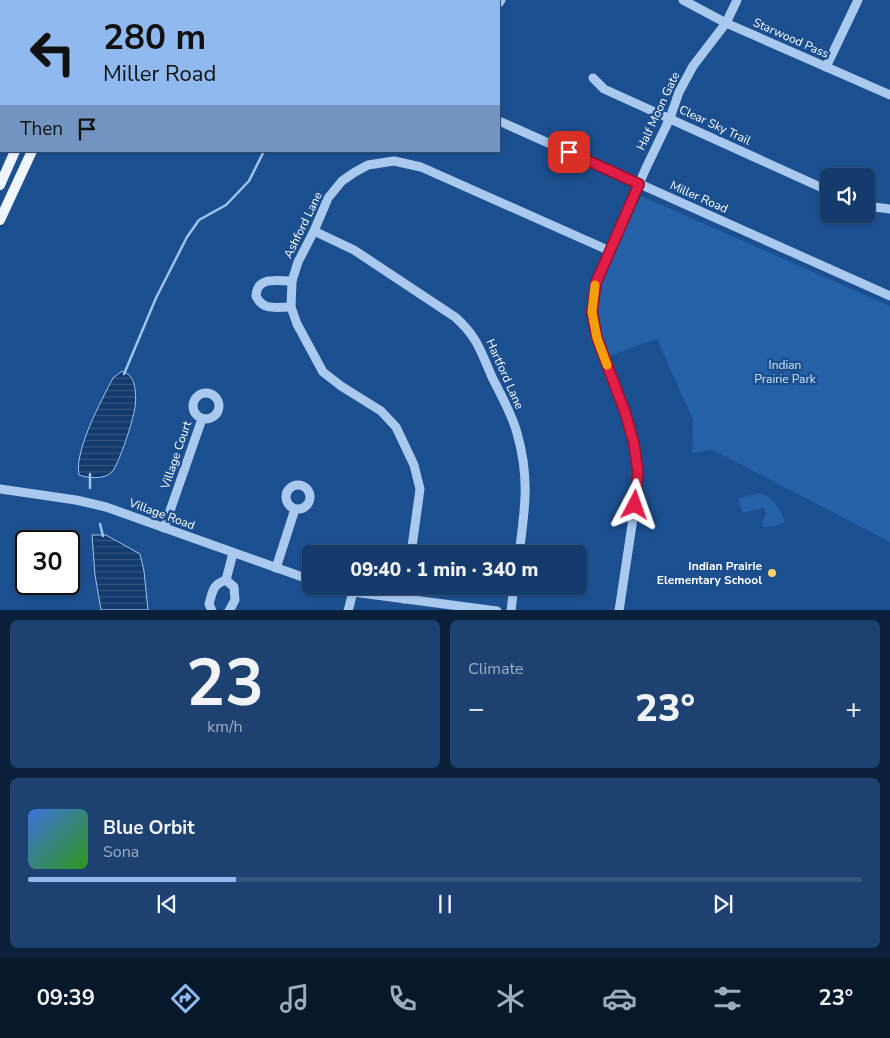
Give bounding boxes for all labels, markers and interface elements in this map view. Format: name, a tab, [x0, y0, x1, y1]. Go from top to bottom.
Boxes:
text: 280 m	[103, 14, 206, 61]
street label: Starwood Pass	[751, 14, 832, 62]
icon: left	[20, 20, 85, 85]
text: Miller Road	[103, 59, 216, 89]
street label: Half Moon Gate	[633, 69, 683, 153]
street label: Clear Sky Trail	[677, 101, 754, 149]
icon: arrive	[73, 115, 101, 143]
text: Then	[20, 116, 63, 142]
pin	[548, 131, 590, 173]
icon: arrive	[555, 138, 583, 166]
map controls	[820, 168, 875, 223]
button: sound	[820, 168, 875, 223]
street label: Miller Road	[668, 177, 730, 217]
street label: Ashford Lane	[280, 189, 326, 261]
street label: Hartford Lane	[482, 336, 528, 412]
park label: Indian Prairie Park	[754, 357, 817, 387]
street label: Village Court	[157, 418, 195, 492]
position arrow	[608, 478, 660, 530]
street label: Village Road	[126, 494, 197, 533]
speed limit sign: 30	[15, 530, 80, 595]
text: 09:40 · 1 min · 340 m	[351, 557, 538, 583]
place label: Indian Prairie Elementary School	[657, 558, 762, 588]
marker: Indian Prairie Elementary School	[766, 567, 778, 579]
text: 23	[186, 639, 264, 728]
text: Climate	[468, 658, 523, 680]
text: 23°	[635, 683, 695, 734]
text: −	[468, 690, 485, 728]
text: +	[845, 690, 862, 728]
text: km/h	[207, 716, 243, 738]
text: Blue Orbit	[103, 815, 194, 841]
text: Sona	[103, 841, 139, 863]
icon: previous	[153, 890, 181, 918]
icon: pause	[431, 890, 459, 918]
icon: next	[709, 890, 737, 918]
icon: directions	[168, 981, 203, 1016]
icon: music	[277, 981, 312, 1016]
icon: phone	[385, 981, 420, 1016]
icon: climate	[493, 981, 528, 1016]
icon: car	[602, 981, 637, 1016]
icon: filters	[710, 981, 745, 1016]
text: 09:39	[37, 983, 95, 1013]
text: 23°	[818, 983, 853, 1013]

